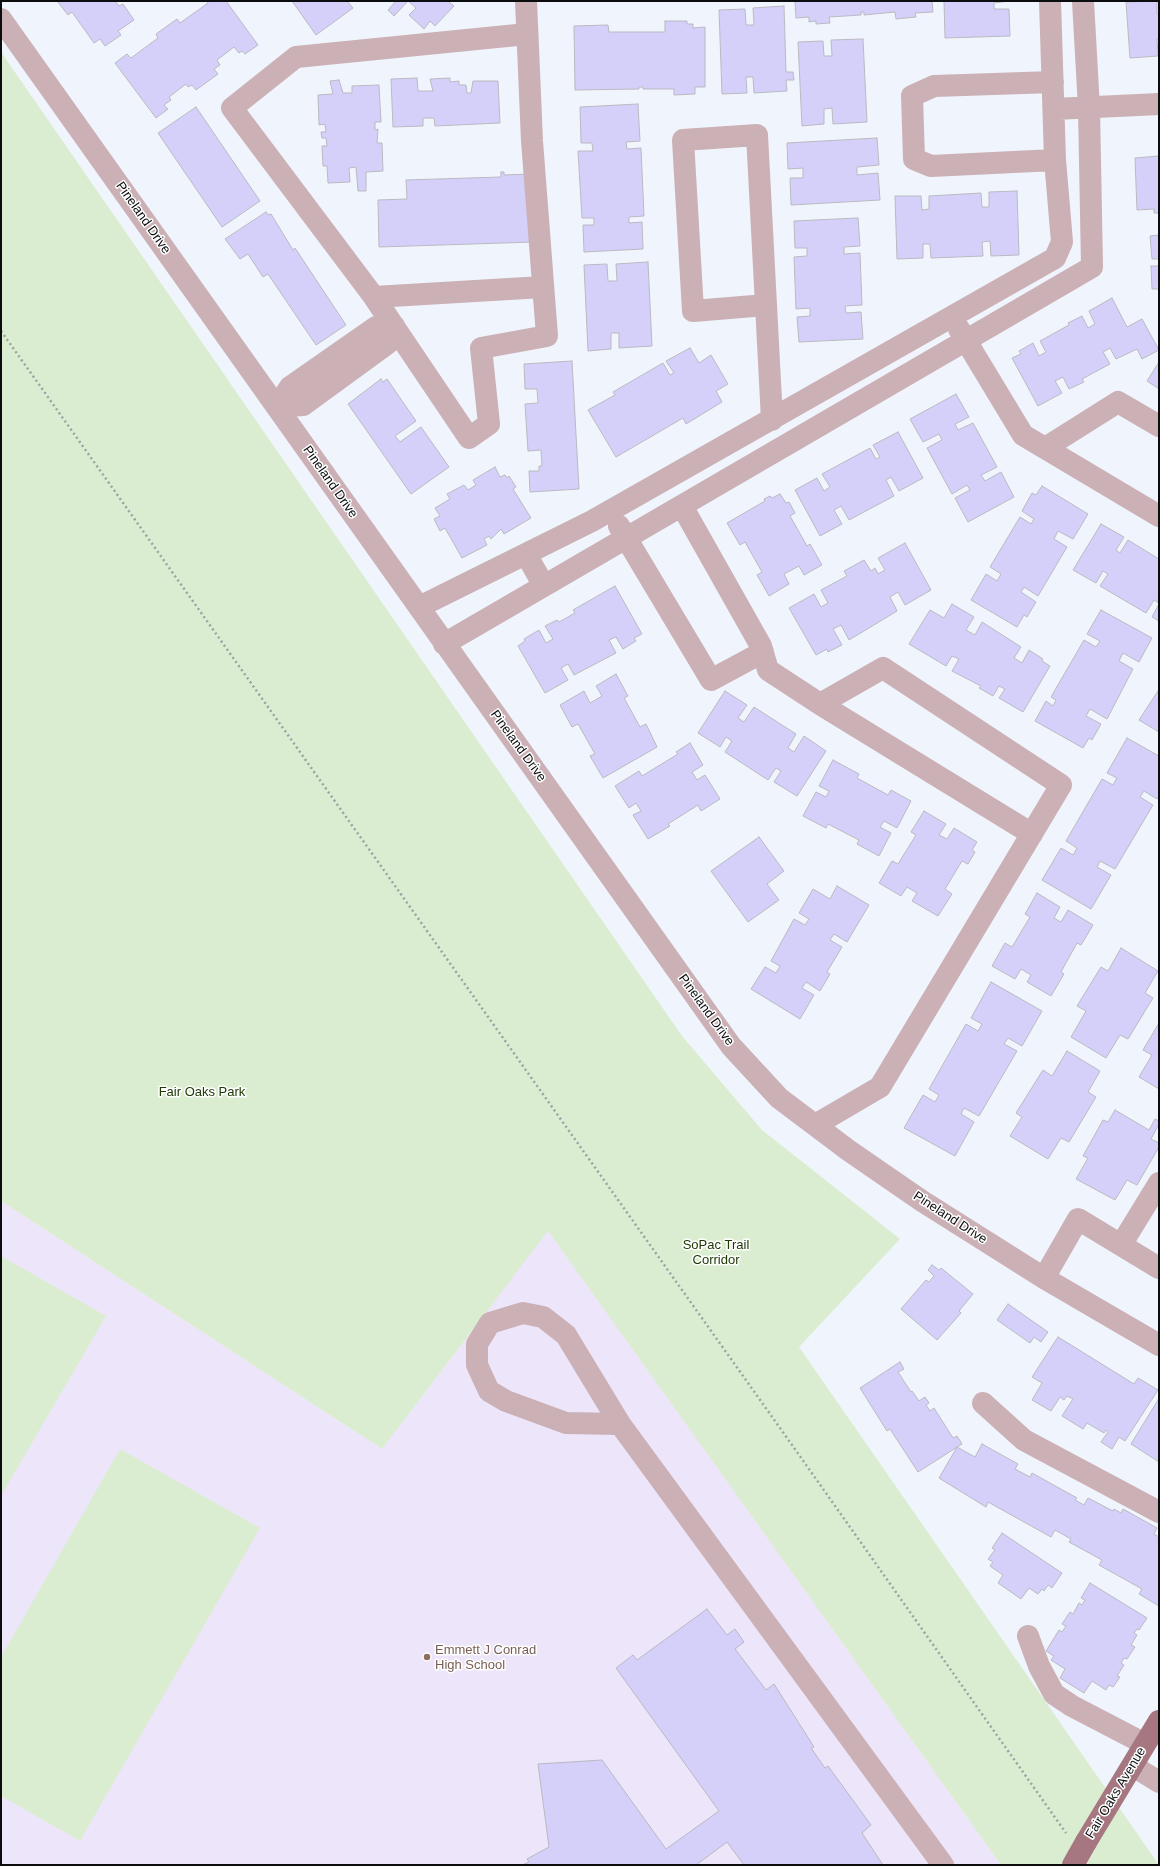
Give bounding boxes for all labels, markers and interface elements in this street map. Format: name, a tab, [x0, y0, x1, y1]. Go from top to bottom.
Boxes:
street label: Pineland Drive	[112, 179, 174, 257]
street label: Pineland Drive	[299, 443, 361, 521]
street label: Pineland Drive	[487, 707, 549, 785]
street label: Pineland Drive	[675, 971, 737, 1049]
park label: Fair Oaks Park	[159, 1084, 245, 1100]
street label: Pineland Drive	[910, 1188, 990, 1248]
park label: SoPac Trail Corridor	[683, 1237, 749, 1268]
place label: Emmett J Conrad High School	[435, 1642, 536, 1673]
marker: Emmett J Conrad High School	[422, 1652, 432, 1662]
street label: Fair Oaks Avenue	[1083, 1744, 1149, 1842]

